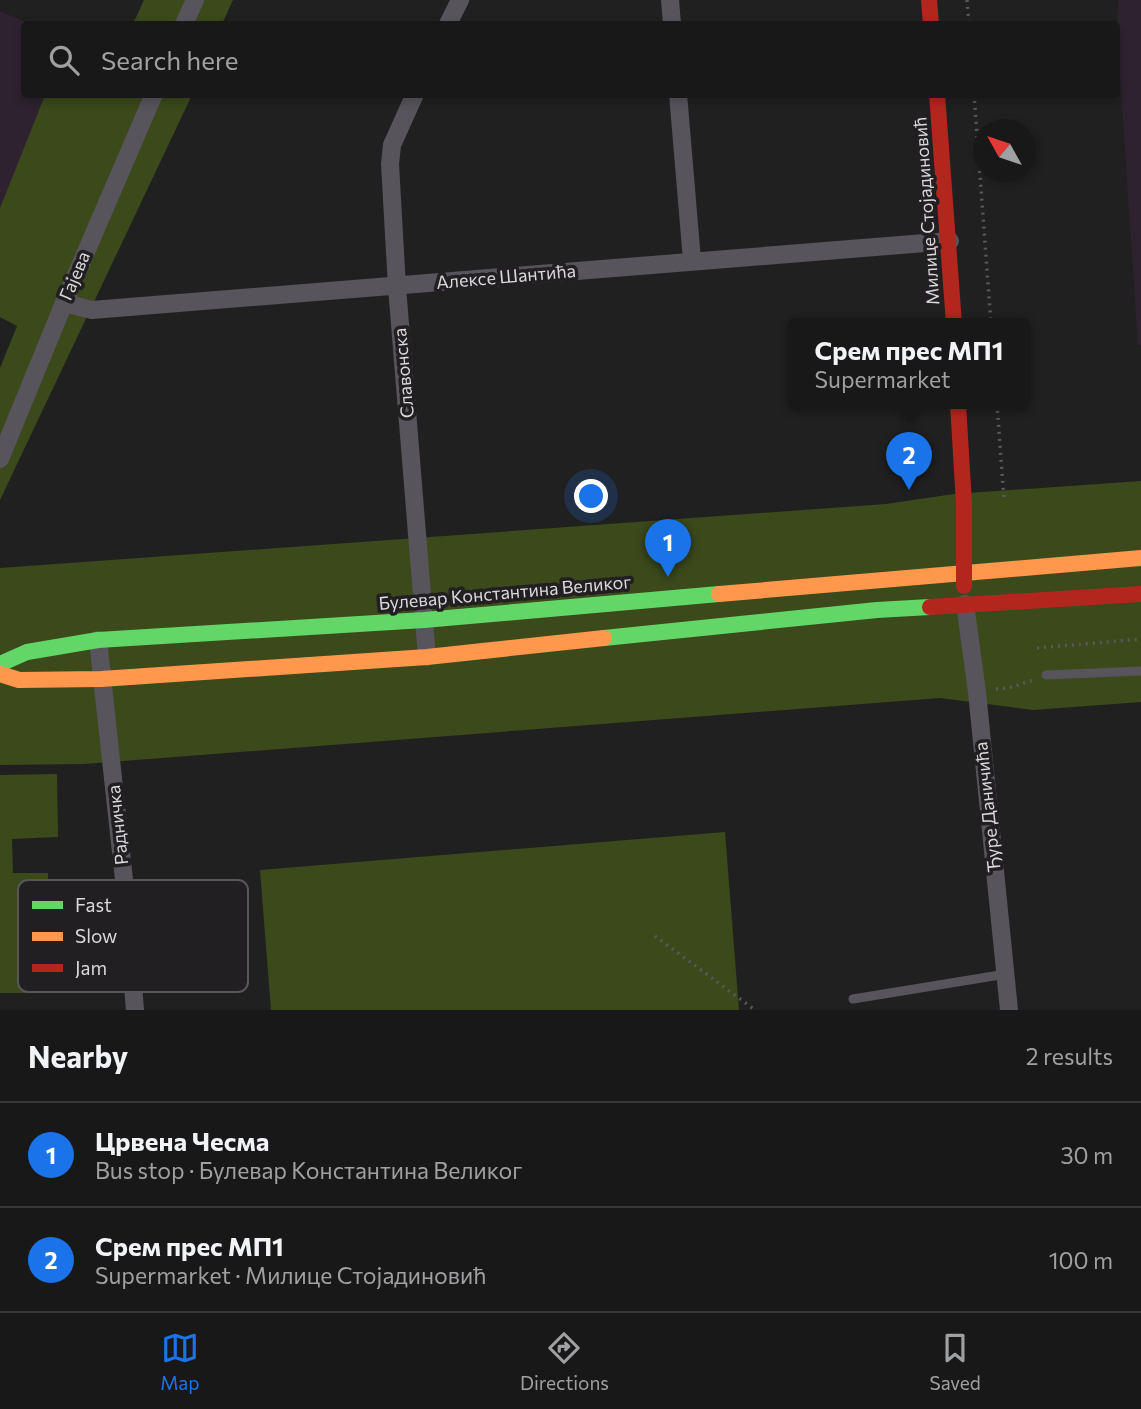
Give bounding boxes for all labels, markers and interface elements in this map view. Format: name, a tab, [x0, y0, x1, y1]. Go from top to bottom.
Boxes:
search box	[21, 21, 1120, 98]
icon: search	[45, 41, 83, 79]
text: Search here	[101, 44, 239, 75]
street label: Милице Стојадиновић	[908, 116, 944, 306]
north arrow	[973, 119, 1036, 182]
street label: Гајева	[54, 248, 94, 303]
street label: Алексе Шантића	[435, 259, 577, 293]
popup	[788, 318, 1030, 409]
street label: Славонска	[388, 327, 418, 419]
text: Срем прес МП1	[815, 334, 1003, 365]
text: Supermarket	[815, 365, 950, 393]
pin: 2	[886, 432, 932, 490]
your location	[574, 479, 608, 513]
pin: 1	[645, 519, 691, 577]
street label: Булевар Константина Великог	[378, 570, 632, 614]
street label: Ђуре Даничића	[969, 741, 1005, 873]
street label: Радничка	[102, 784, 132, 866]
legend	[18, 880, 248, 992]
text: Fast	[75, 893, 112, 916]
text: Slow	[75, 924, 117, 947]
text: Jam	[75, 956, 107, 979]
text: Nearby	[28, 1037, 128, 1074]
text: 2 results	[1026, 1042, 1113, 1070]
text: Црвена Чесма	[95, 1125, 269, 1156]
text: 1	[46, 1141, 56, 1169]
text: 30 m	[1060, 1141, 1113, 1169]
text: Bus stop · Булевар Константина Великог	[95, 1156, 522, 1184]
text: Срем прес МП1	[95, 1230, 284, 1261]
text: 2	[44, 1246, 58, 1274]
text: 100 m	[1049, 1246, 1113, 1274]
text: Supermarket · Милице Стојадиновић	[95, 1261, 486, 1289]
tab: Map	[160, 1329, 199, 1394]
tab: Directions	[520, 1329, 609, 1394]
tab: Saved	[929, 1329, 981, 1394]

